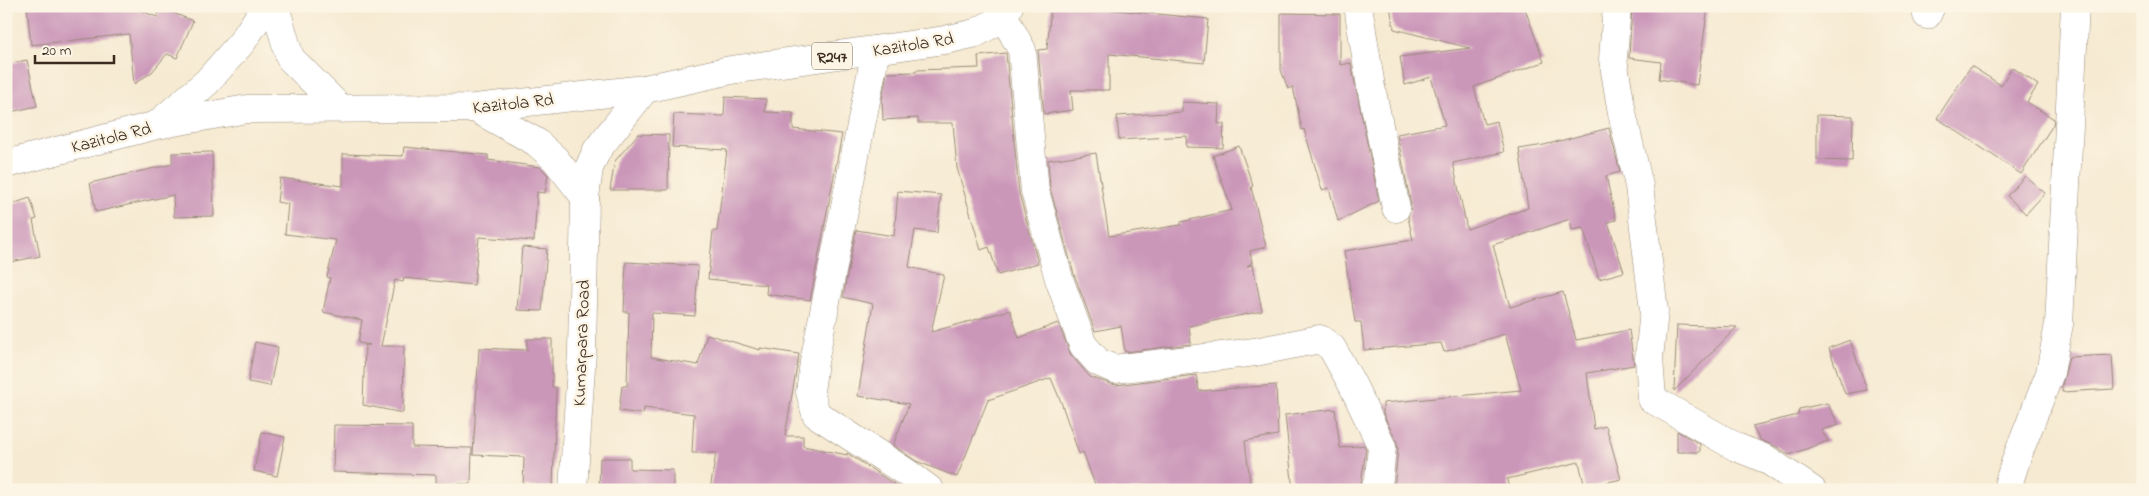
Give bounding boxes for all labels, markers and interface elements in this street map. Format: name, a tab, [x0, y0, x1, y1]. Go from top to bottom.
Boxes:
street label: Kazitola Rd	[871, 27, 956, 65]
scale bar	[35, 32, 114, 64]
text: 20 m	[42, 40, 72, 62]
road number: R247	[812, 42, 852, 70]
street label: Kazitola Rd	[471, 88, 555, 122]
street label: Kazitola Rd	[69, 116, 154, 161]
street label: Kumarpara Road	[568, 279, 598, 407]

